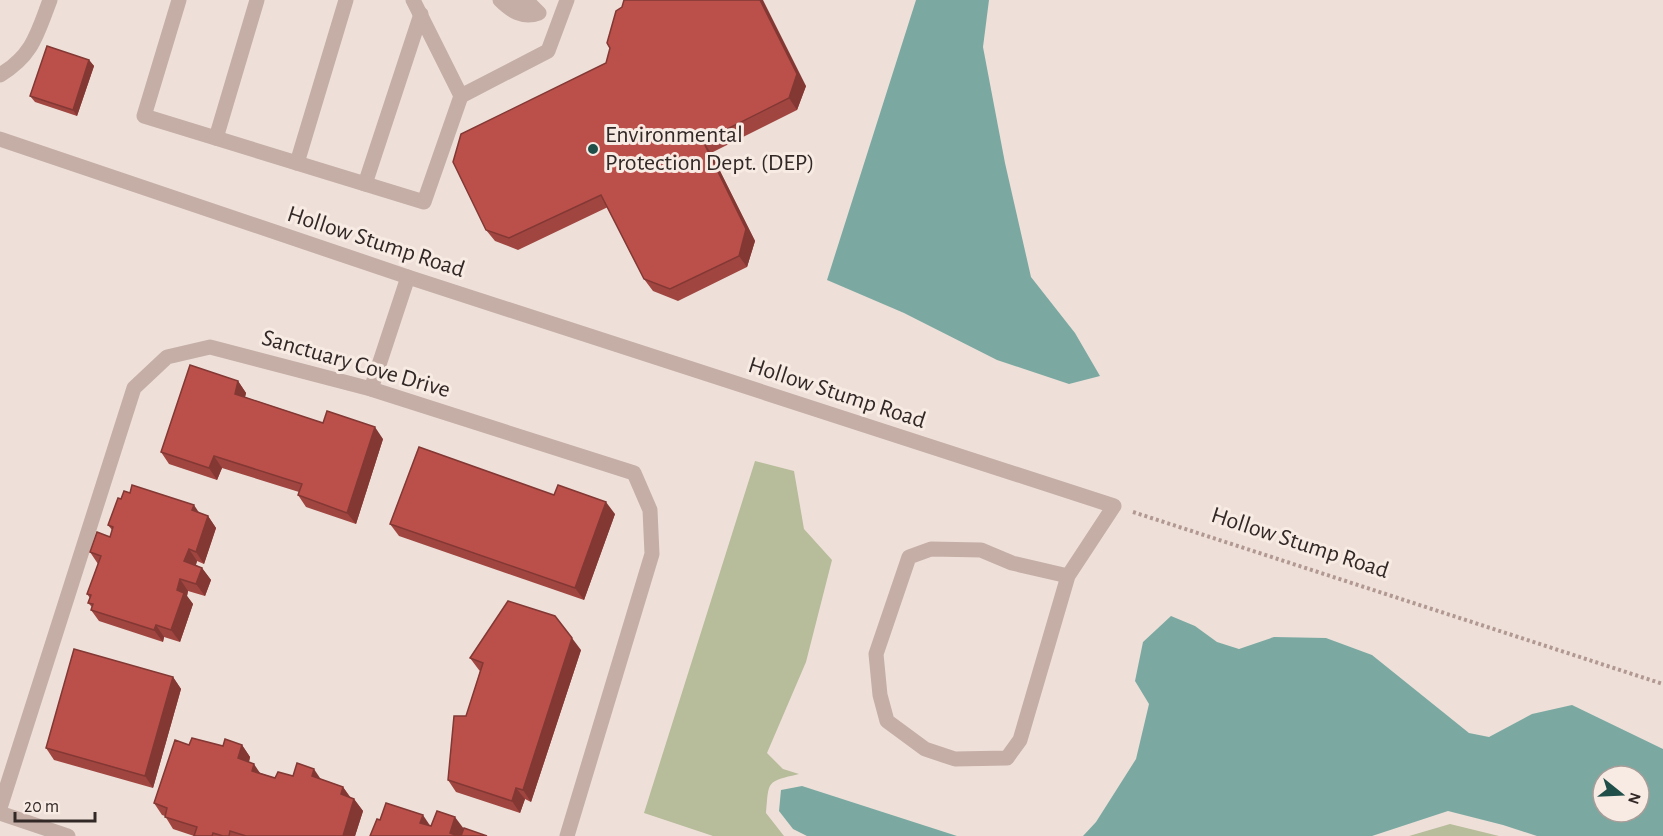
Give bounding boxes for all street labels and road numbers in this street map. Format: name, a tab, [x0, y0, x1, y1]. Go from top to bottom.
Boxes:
street label: Hollow Stump Road	[284, 202, 468, 282]
street label: Sanctuary Cove Drive	[259, 326, 453, 402]
street label: Hollow Stump Road	[745, 353, 929, 433]
street label: Hollow Stump Road	[1208, 503, 1392, 583]

